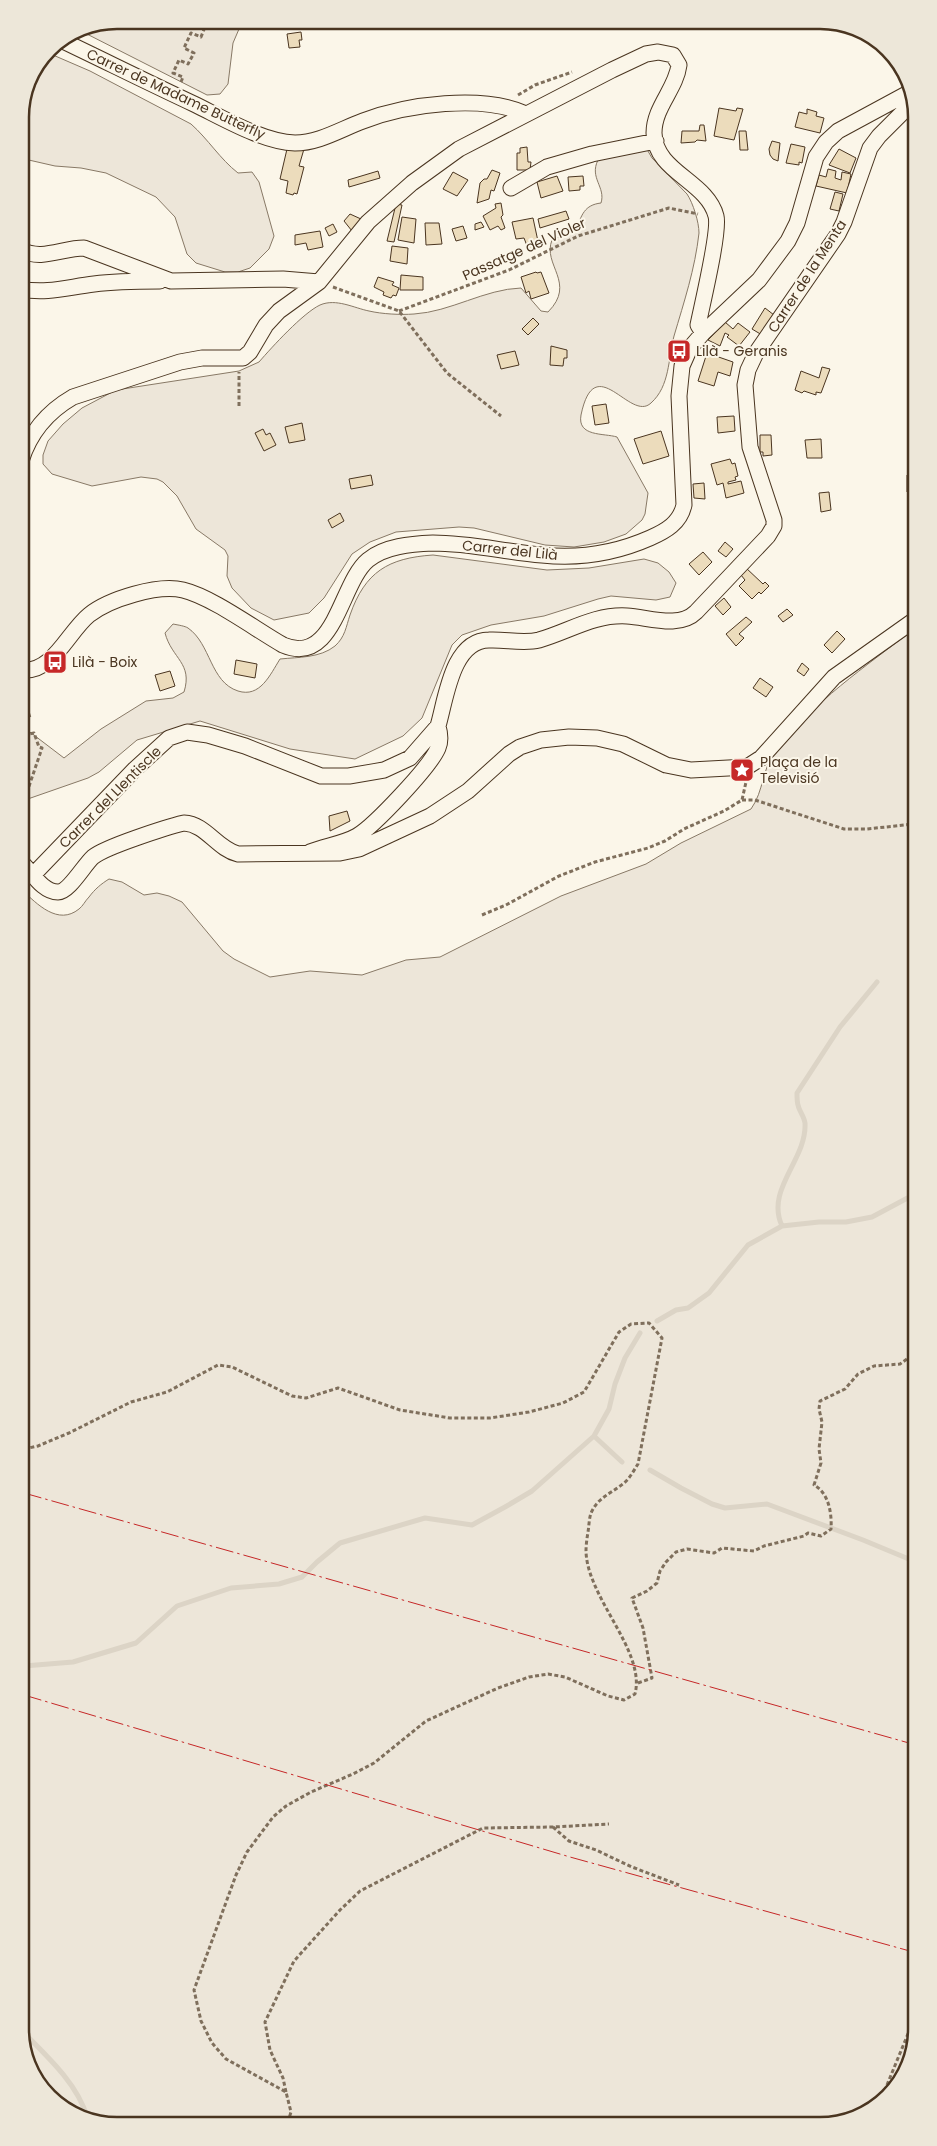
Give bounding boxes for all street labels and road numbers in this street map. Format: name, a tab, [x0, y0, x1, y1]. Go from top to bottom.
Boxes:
street label: Carrer de Madame Butterfly	[83, 44, 269, 144]
street label: Passatge del Violer	[459, 213, 589, 285]
street label: Carrer de la Menta	[763, 216, 851, 336]
street label: Carrer del Lilà	[461, 535, 559, 565]
street label: Carrer del Llentiscle	[54, 741, 166, 853]

